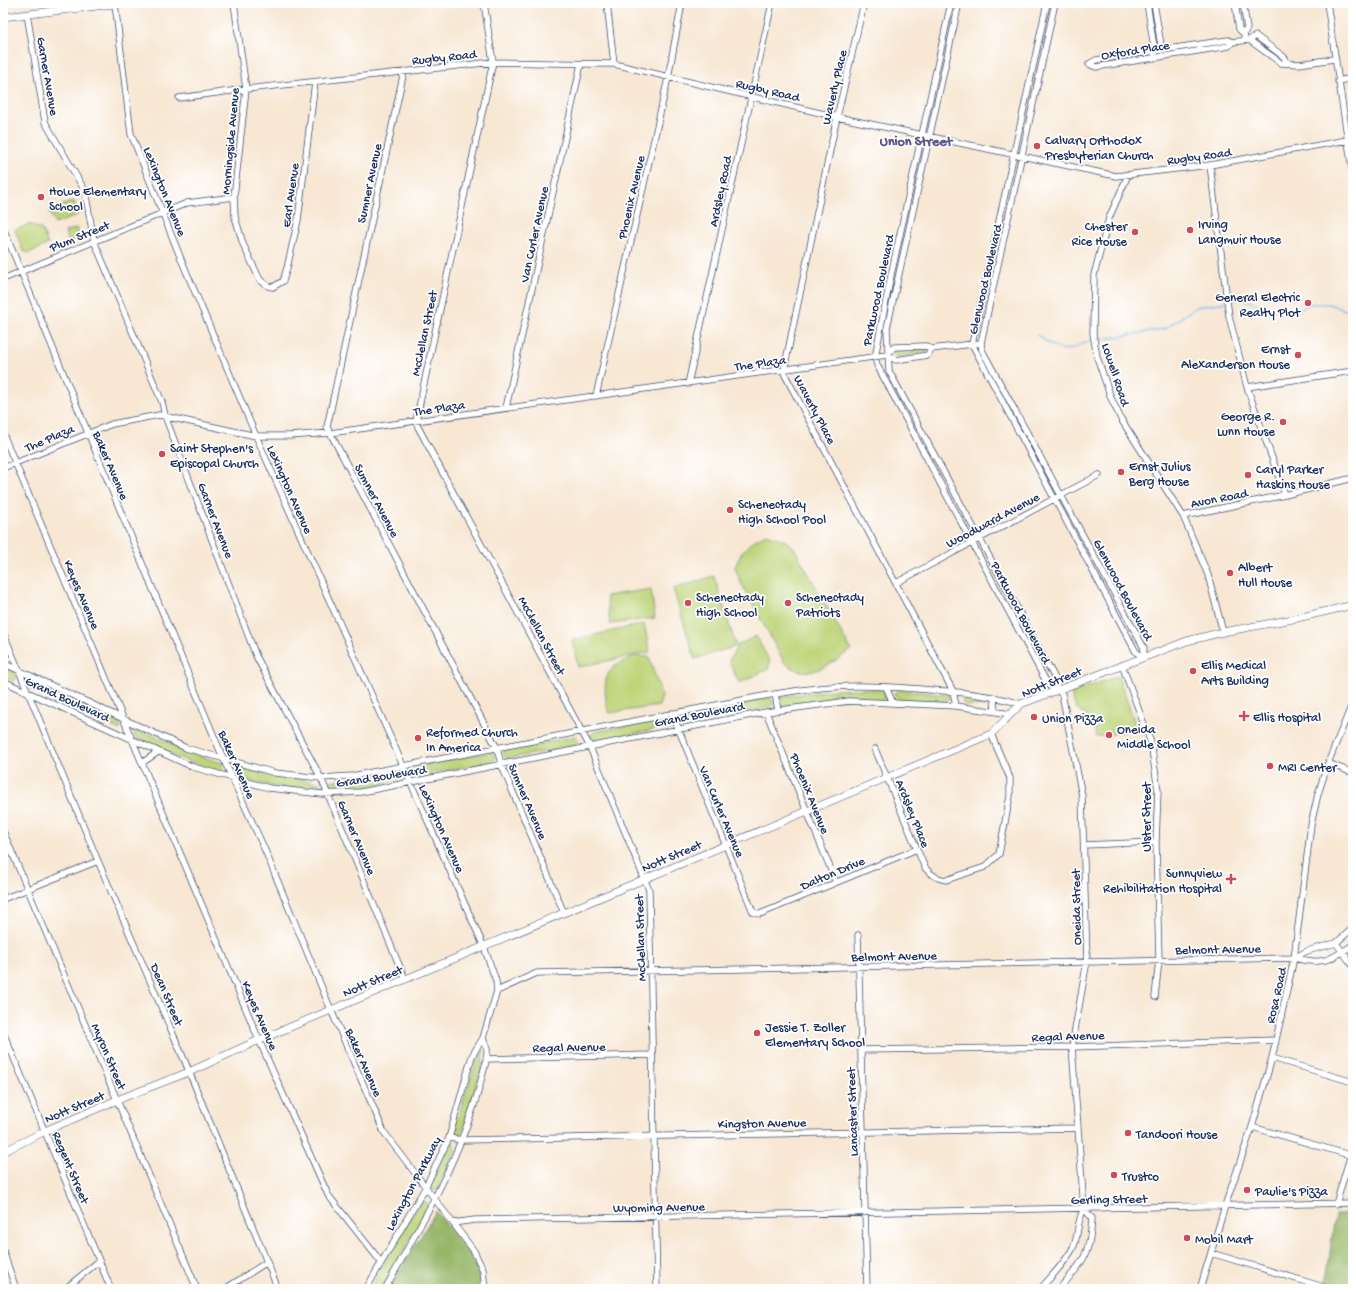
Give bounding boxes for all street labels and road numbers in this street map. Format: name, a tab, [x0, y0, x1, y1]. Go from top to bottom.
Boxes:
street label: Garner Avenue	[32, 36, 61, 117]
street label: Oxford Place	[1100, 39, 1171, 64]
street label: Rugby Road	[411, 47, 479, 69]
street label: Waverly Place	[820, 49, 851, 126]
street label: Rugby Road	[734, 77, 802, 106]
street label: Morningside Avenue	[219, 87, 244, 195]
street label: Sumner Avenue	[355, 142, 386, 225]
street label: Lexington Avenue	[139, 145, 189, 239]
street label: Rugby Road	[1166, 145, 1234, 169]
street label: Ardsley Road	[707, 153, 737, 228]
street label: Phoenix Avenue	[615, 154, 649, 242]
street label: Earl Avenue	[280, 162, 303, 229]
street label: Van Curler Avenue	[518, 185, 553, 285]
street label: Plum Street	[47, 218, 114, 256]
street label: Glenwood Boulevard	[966, 222, 1007, 336]
street label: Parkwood Boulevard	[860, 232, 899, 348]
street label: McClellan Street	[409, 288, 442, 378]
street label: Lowell Road	[1097, 341, 1132, 410]
street label: The Plaza	[733, 353, 788, 376]
street label: Waverly Place	[789, 373, 838, 448]
street label: The Plaza	[412, 398, 467, 421]
street label: The Plaza	[22, 422, 78, 457]
street label: Baker Avenue	[88, 428, 131, 503]
street label: Lexington Avenue	[263, 444, 315, 537]
street label: Sumner Avenue	[350, 462, 402, 541]
street label: Garner Avenue	[193, 481, 236, 561]
street label: Avon Road	[1190, 486, 1251, 512]
street label: Woodward Avenue	[944, 490, 1043, 552]
street label: Glenwood Boulevard	[1089, 537, 1155, 645]
street label: Keyes Avenue	[59, 558, 102, 632]
street label: Parkwood Boulevard	[986, 559, 1054, 668]
street label: McClellan Street	[514, 594, 569, 680]
street label: Nott Street	[1020, 664, 1086, 702]
street label: Grand Boulevard	[22, 674, 113, 727]
street label: Grand Boulevard	[653, 699, 747, 732]
street label: Baker Avenue	[214, 728, 258, 802]
street label: Phoenix Avenue	[785, 751, 832, 837]
street label: Sumner Avenue	[504, 762, 550, 842]
street label: Grand Boulevard	[335, 763, 429, 792]
street label: Van Curler Avenue	[694, 763, 747, 860]
street label: Ardsley Place	[891, 778, 932, 850]
street label: Ulster Street	[1140, 781, 1155, 852]
street label: Lexington Avenue	[415, 783, 467, 876]
street label: Garner Avenue	[333, 798, 378, 878]
street label: Nott Street	[640, 837, 706, 877]
street label: Dalton Drive	[798, 854, 868, 895]
street label: Oneida Street	[1069, 867, 1086, 945]
street label: McClellan Street	[632, 893, 651, 982]
street label: Belmont Avenue	[1174, 942, 1261, 959]
street label: Belmont Avenue	[850, 949, 937, 966]
street label: Dean Street	[145, 961, 186, 1030]
street label: Nott Street	[341, 962, 407, 1002]
street label: Rosa Road	[1264, 965, 1291, 1025]
street label: Keyes Avenue	[237, 979, 280, 1053]
street label: Myron Street	[87, 1022, 129, 1094]
street label: Baker Avenue	[341, 1026, 385, 1100]
street label: Regal Avenue	[1031, 1029, 1105, 1046]
street label: Regal Avenue	[532, 1040, 606, 1057]
street label: Lancaster Street	[844, 1066, 863, 1157]
street label: Nott Street	[43, 1088, 109, 1128]
street label: Kingston Avenue	[718, 1116, 807, 1133]
street label: Regent Street	[48, 1130, 92, 1208]
street label: Lexington Parkway	[383, 1134, 446, 1234]
street label: Gerling Street	[1071, 1192, 1149, 1209]
street label: Wyoming Avenue	[613, 1200, 705, 1217]

